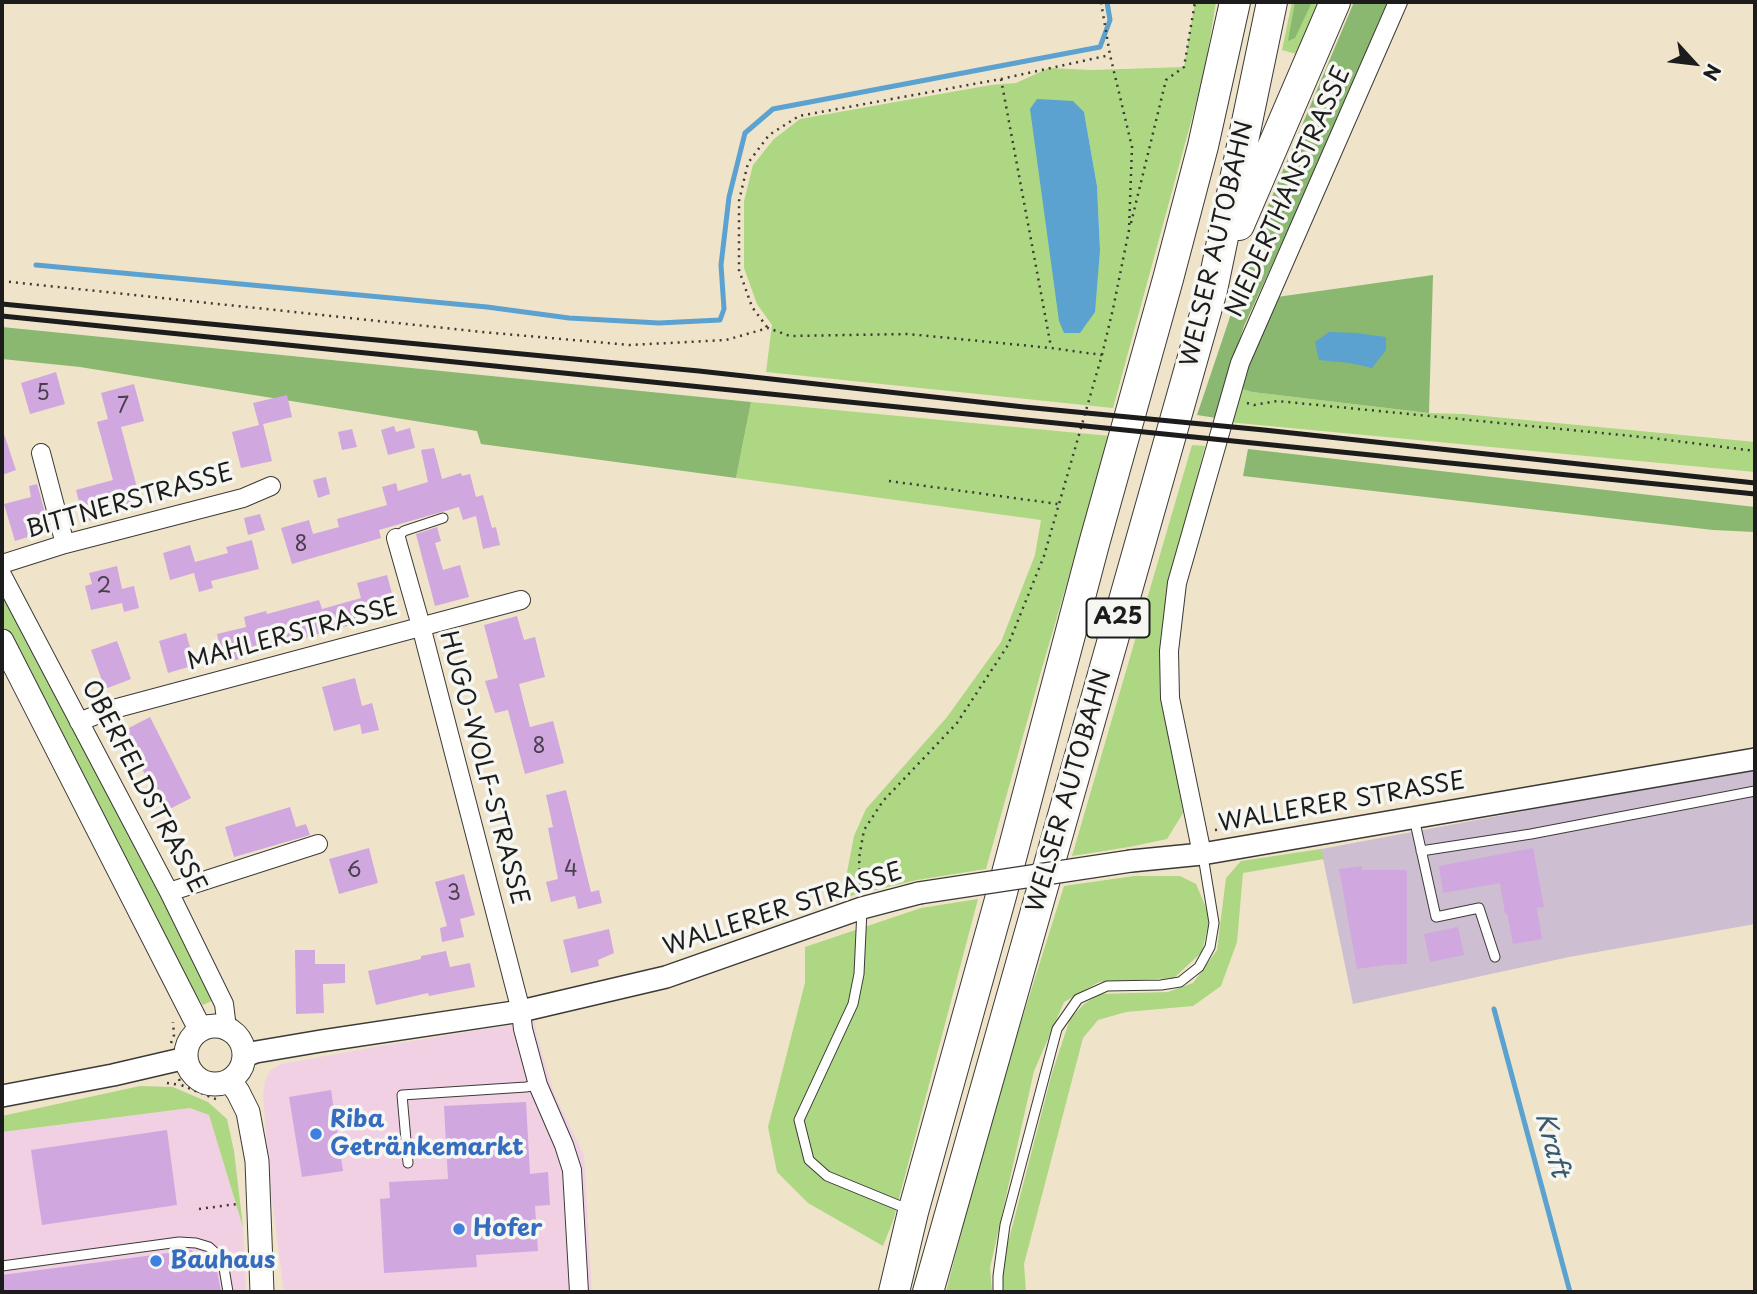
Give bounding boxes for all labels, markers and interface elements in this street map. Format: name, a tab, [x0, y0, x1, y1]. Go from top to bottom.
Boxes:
north arrow	[1659, 28, 1729, 98]
text: N	[1697, 59, 1729, 86]
street label: NIEDERTHANSTRASSE	[1221, 62, 1357, 322]
street label: WELSER AUTOBAHN	[1176, 118, 1260, 370]
house number: 5	[36, 381, 50, 407]
house number: 7	[117, 394, 129, 420]
street label: BITTNERSTRASSE	[23, 459, 237, 545]
house number: 8	[294, 532, 308, 558]
house number: 2	[97, 574, 111, 600]
street label: MAHLERSTRASSE	[184, 593, 402, 677]
road number: A25	[1086, 598, 1150, 638]
street label: HUGO-WOLF-STRASSE	[433, 628, 533, 908]
street label: WELSER AUTOBAHN	[1022, 666, 1118, 916]
street label: OBERFELDSTRASSE	[75, 676, 211, 898]
house number: 8	[532, 734, 546, 760]
street label: WALLERER STRASSE	[1216, 767, 1468, 839]
house number: 4	[564, 857, 578, 883]
house number: 6	[347, 858, 361, 884]
street label: WALLERER STRASSE	[660, 858, 906, 962]
house number: 3	[447, 881, 461, 907]
place label: Riba Getränkemarkt	[330, 1106, 524, 1162]
water label: Kraft	[1527, 1109, 1575, 1181]
marker: Riba Getränkemarkt	[308, 1126, 324, 1142]
place label: Hofer	[473, 1215, 542, 1243]
marker: Hofer	[451, 1221, 467, 1237]
place label: Bauhaus	[170, 1247, 275, 1275]
marker: Bauhaus	[148, 1253, 164, 1269]

